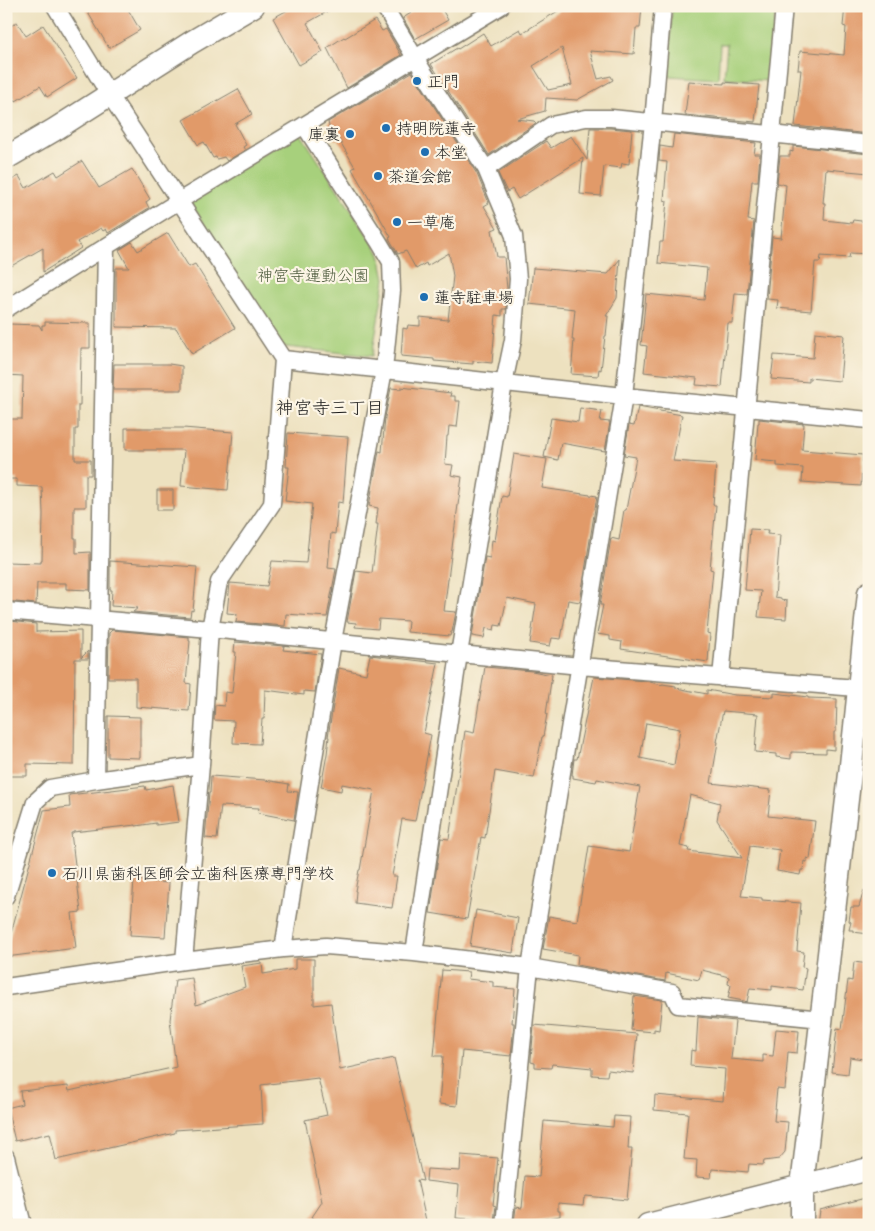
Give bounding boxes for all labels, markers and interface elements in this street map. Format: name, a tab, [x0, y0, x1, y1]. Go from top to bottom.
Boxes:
place label: 正門	[427, 71, 459, 93]
marker: 正門	[411, 75, 423, 87]
place label: 持明院蓮寺	[396, 118, 476, 140]
marker: 持明院蓮寺	[380, 122, 392, 134]
place label: 庫裏	[308, 124, 340, 146]
marker: 庫裏	[344, 128, 356, 140]
place label: 本堂	[435, 142, 467, 164]
marker: 本堂	[419, 146, 431, 158]
place label: 茶道会館	[388, 166, 452, 188]
marker: 茶道会館	[372, 170, 384, 182]
place label: 一草庵	[407, 212, 455, 234]
marker: 一草庵	[391, 216, 403, 228]
park label: 神宮寺運動公園	[257, 265, 369, 287]
place label: 蓮寺駐車場	[434, 287, 514, 309]
marker: 蓮寺駐車場	[418, 291, 430, 303]
district label: 神宮寺三丁目	[276, 396, 384, 421]
place label: 石川県歯科医師会立歯科医療専門学校	[62, 863, 334, 885]
marker: 石川県歯科医師会立歯科医療専門学校	[46, 867, 58, 879]

